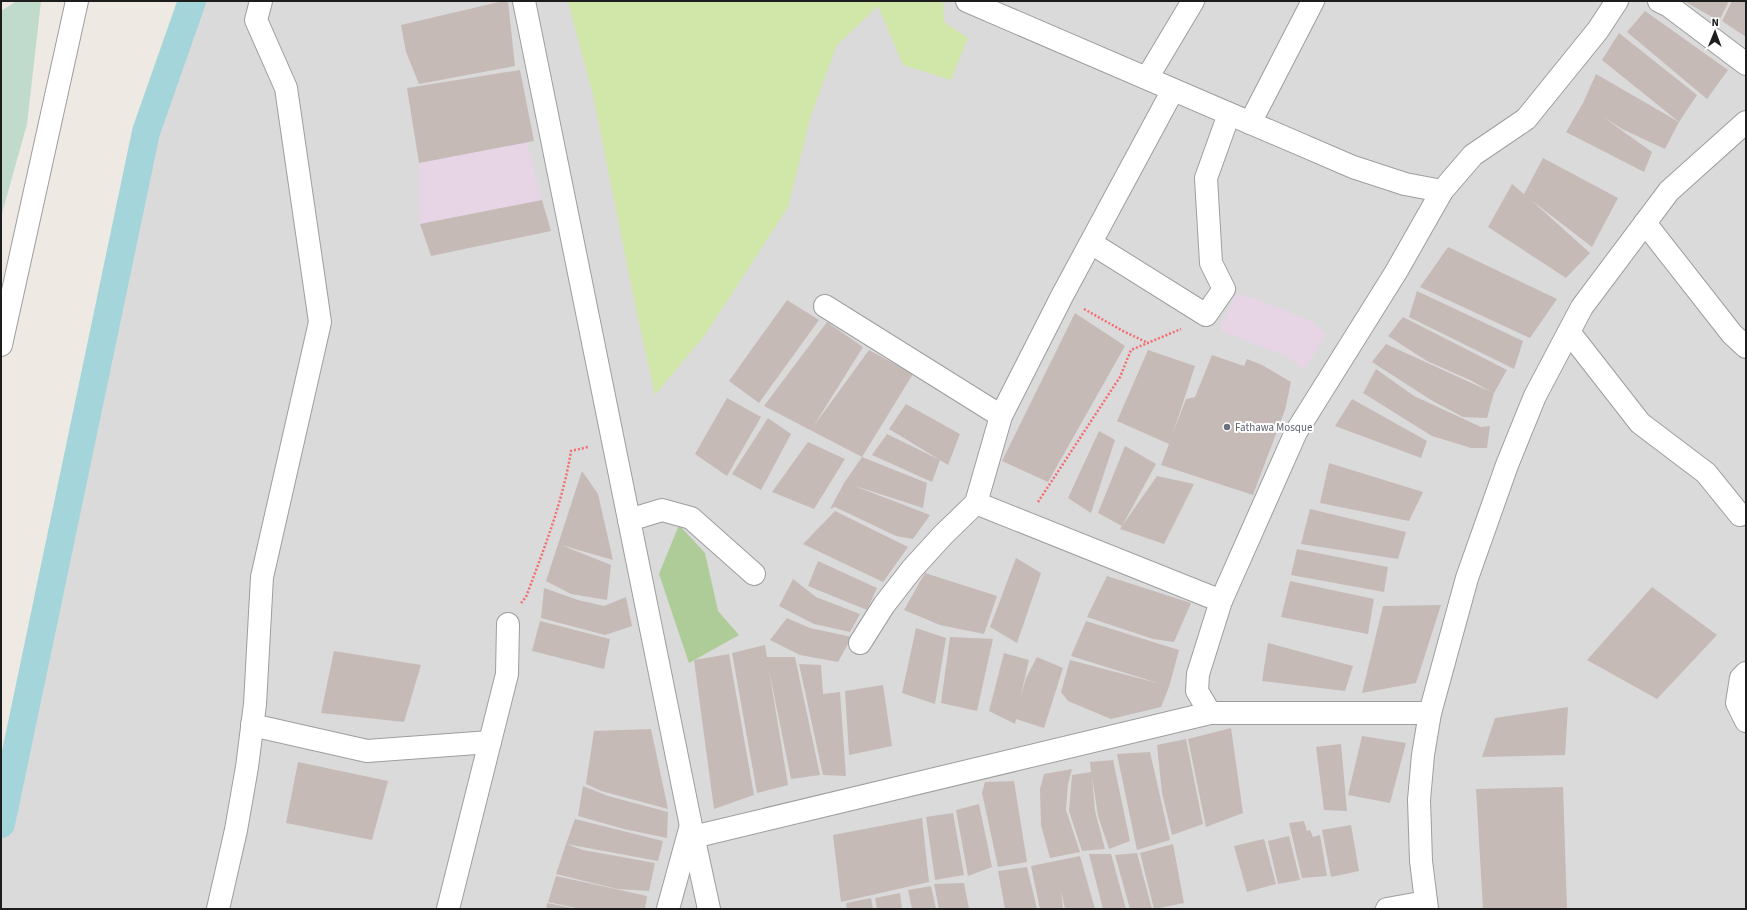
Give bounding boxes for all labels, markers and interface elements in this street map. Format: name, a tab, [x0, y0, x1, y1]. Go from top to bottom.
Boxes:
north arrow	[1695, 12, 1735, 52]
text: N	[1711, 15, 1719, 30]
place label: Fathawa Mosque	[1235, 420, 1313, 435]
marker: Fathawa Mosque	[1222, 422, 1232, 432]

